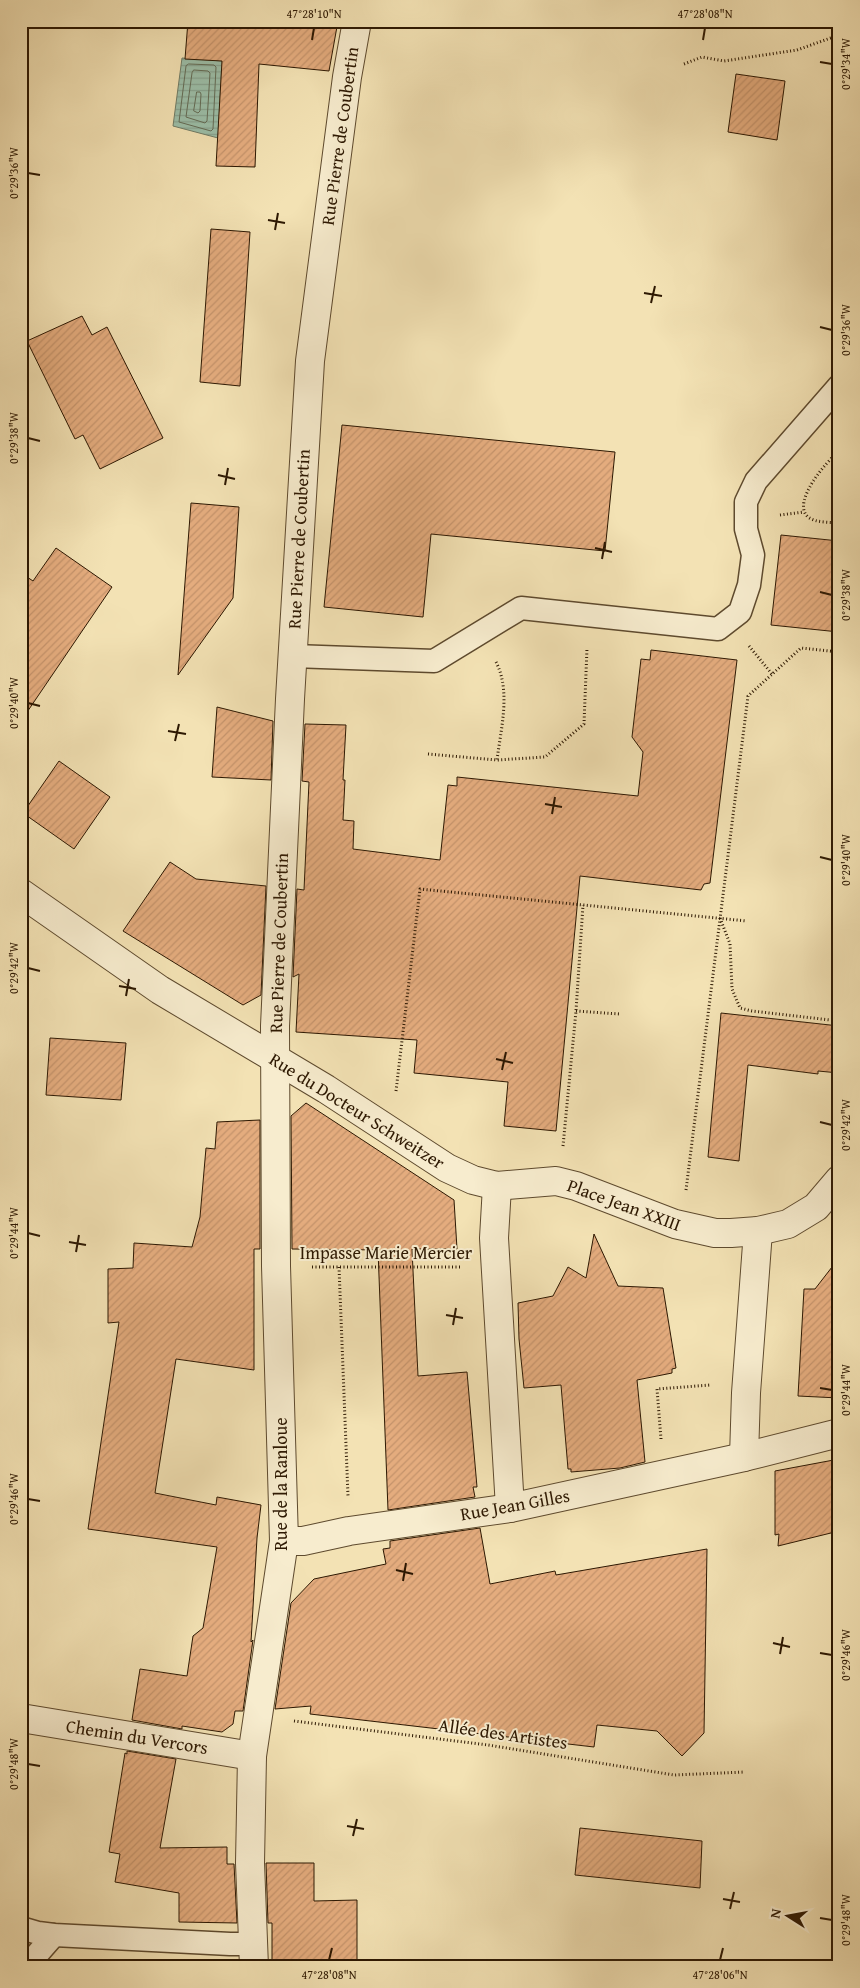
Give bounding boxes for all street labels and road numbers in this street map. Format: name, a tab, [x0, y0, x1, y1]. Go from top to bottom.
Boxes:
street label: Rue Pierre de Coubertin	[314, 45, 365, 227]
street label: Rue Pierre de Coubertin	[280, 448, 317, 630]
street label: Rue Pierre de Coubertin	[262, 853, 295, 1033]
street label: Rue du Docteur Schweitzer	[264, 1045, 451, 1176]
street label: Place Jean XXIII	[564, 1171, 685, 1238]
street label: Impasse Marie Mercier	[300, 1239, 473, 1266]
street label: Rue de la Ranloue	[267, 1417, 294, 1551]
street label: Rue Jean Gilles	[458, 1482, 572, 1527]
street label: Allée des Artistes	[437, 1711, 569, 1756]
street label: Chemin du Vercors	[64, 1712, 210, 1761]

